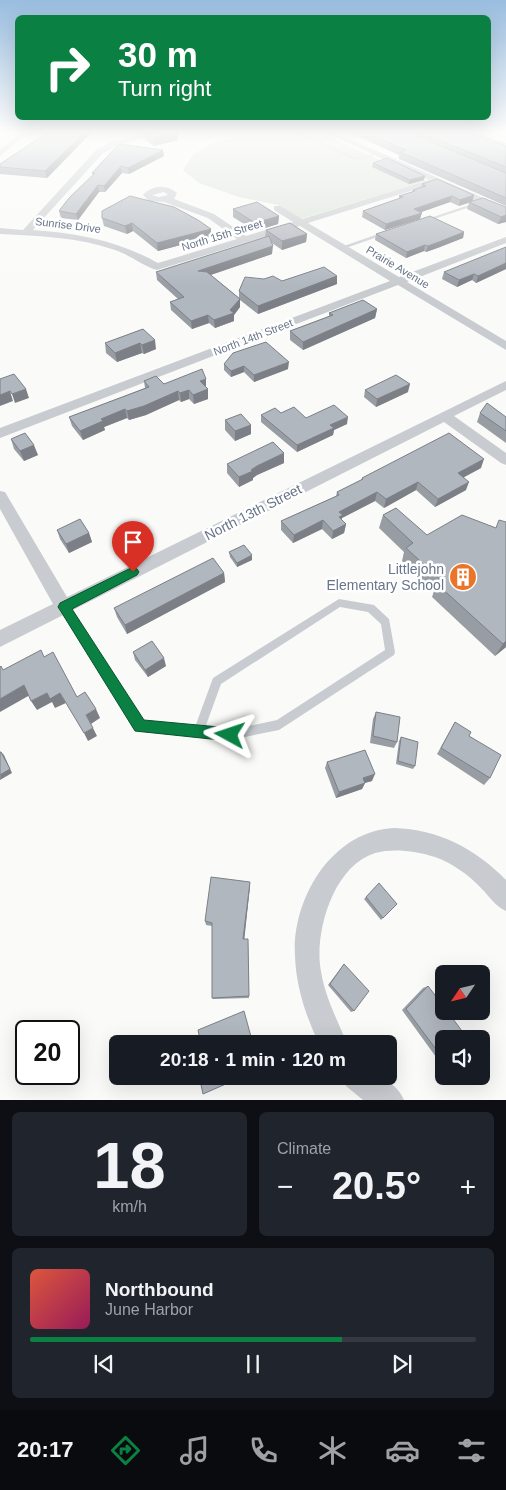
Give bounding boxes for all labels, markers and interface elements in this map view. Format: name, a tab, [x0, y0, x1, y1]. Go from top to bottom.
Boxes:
icon: right	[35, 35, 100, 100]
text: 30 m	[118, 35, 198, 74]
text: Turn right	[118, 76, 211, 101]
street label: Sunrise Drive	[34, 215, 102, 235]
street label: North 15th Street	[180, 217, 264, 253]
street label: Prairie Avenue	[364, 243, 432, 291]
street label: North 14th Street	[212, 316, 294, 358]
street label: North 13th Street	[202, 481, 304, 543]
pin	[112, 521, 154, 572]
icon: arrive	[119, 528, 147, 556]
place label: Littlejohn Elementary School	[326, 561, 444, 593]
building icon: Littlejohn Elementary School	[448, 562, 478, 592]
position arrow	[203, 708, 255, 760]
north arrow	[435, 965, 490, 1020]
map controls	[435, 965, 490, 1085]
speed limit sign: 20	[15, 1020, 80, 1085]
button: sound	[435, 1030, 490, 1085]
text: 20:18 · 1 min · 120 m	[160, 1049, 346, 1070]
text: 18	[93, 1129, 166, 1202]
text: Climate	[277, 1140, 331, 1157]
text: 20.5°	[332, 1165, 421, 1207]
text: −	[277, 1171, 293, 1202]
text: +	[460, 1171, 476, 1202]
text: km/h	[112, 1198, 147, 1215]
text: Northbound	[105, 1279, 214, 1300]
text: June Harbor	[105, 1301, 193, 1318]
icon: previous	[90, 1350, 118, 1378]
icon: pause	[239, 1350, 267, 1378]
icon: next	[388, 1350, 416, 1378]
icon: directions	[108, 1433, 143, 1468]
icon: music	[177, 1433, 212, 1468]
icon: phone	[246, 1433, 281, 1468]
icon: climate	[315, 1433, 350, 1468]
icon: car	[385, 1433, 420, 1468]
icon: filters	[454, 1433, 489, 1468]
text: 20:17	[17, 1437, 73, 1462]

